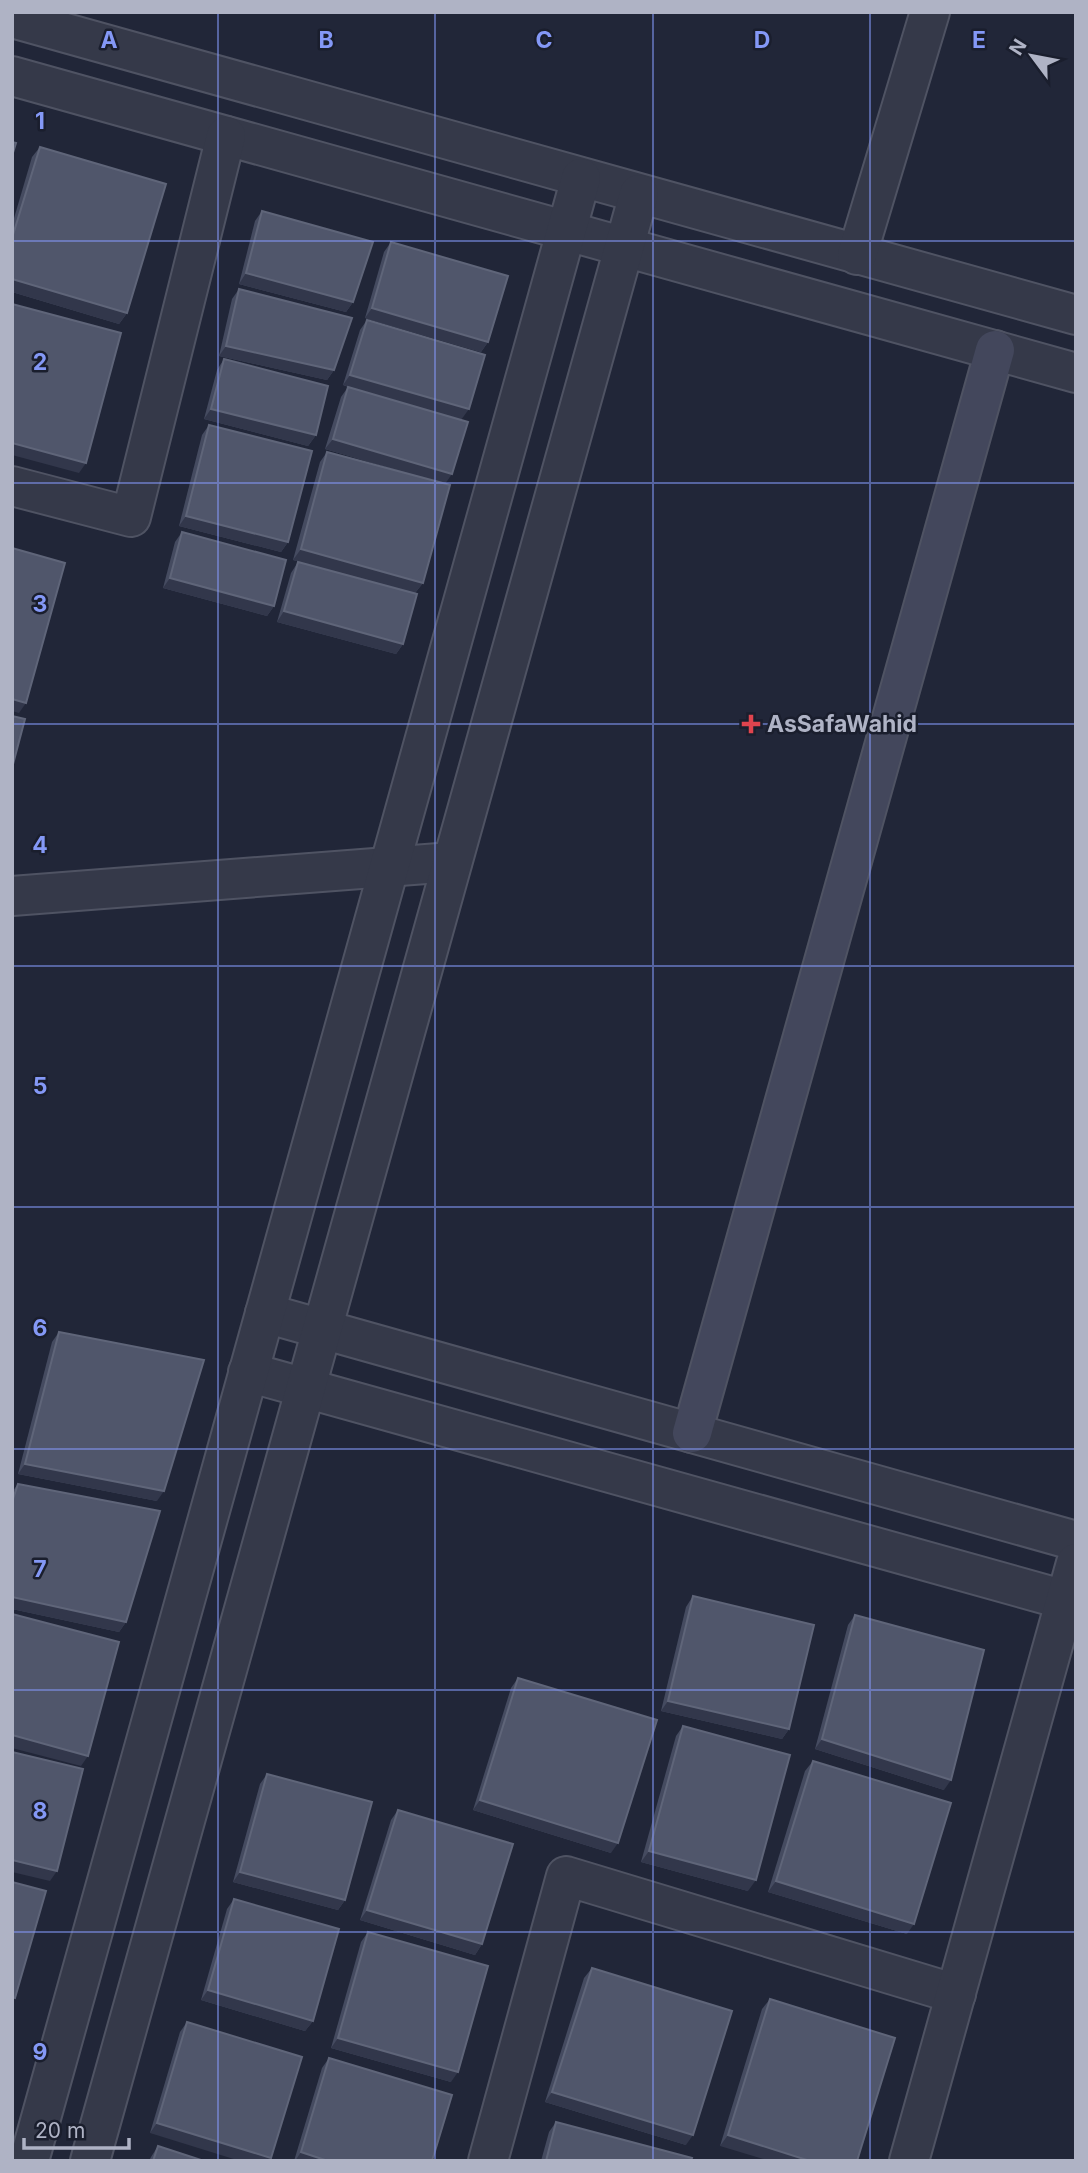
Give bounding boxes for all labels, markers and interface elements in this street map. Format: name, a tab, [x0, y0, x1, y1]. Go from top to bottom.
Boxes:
north arrow	[997, 21, 1067, 91]
text: A	[100, 26, 118, 54]
text: B	[318, 26, 334, 54]
text: C	[535, 26, 553, 54]
text: D	[754, 26, 770, 54]
text: E	[972, 26, 986, 54]
text: N	[1004, 35, 1032, 59]
text: 1	[35, 107, 45, 135]
text: 2	[33, 348, 47, 376]
text: 3	[33, 590, 47, 618]
place label: AsSafaWahid	[767, 710, 917, 738]
marker: AsSafaWahid	[741, 714, 761, 734]
text: 4	[32, 831, 48, 859]
text: 5	[33, 1072, 47, 1100]
text: 6	[33, 1314, 47, 1342]
text: 7	[33, 1555, 47, 1583]
text: 8	[33, 1797, 47, 1825]
text: 9	[33, 2038, 47, 2066]
scale bar	[24, 2106, 130, 2150]
text: 20 m	[35, 2118, 85, 2143]

